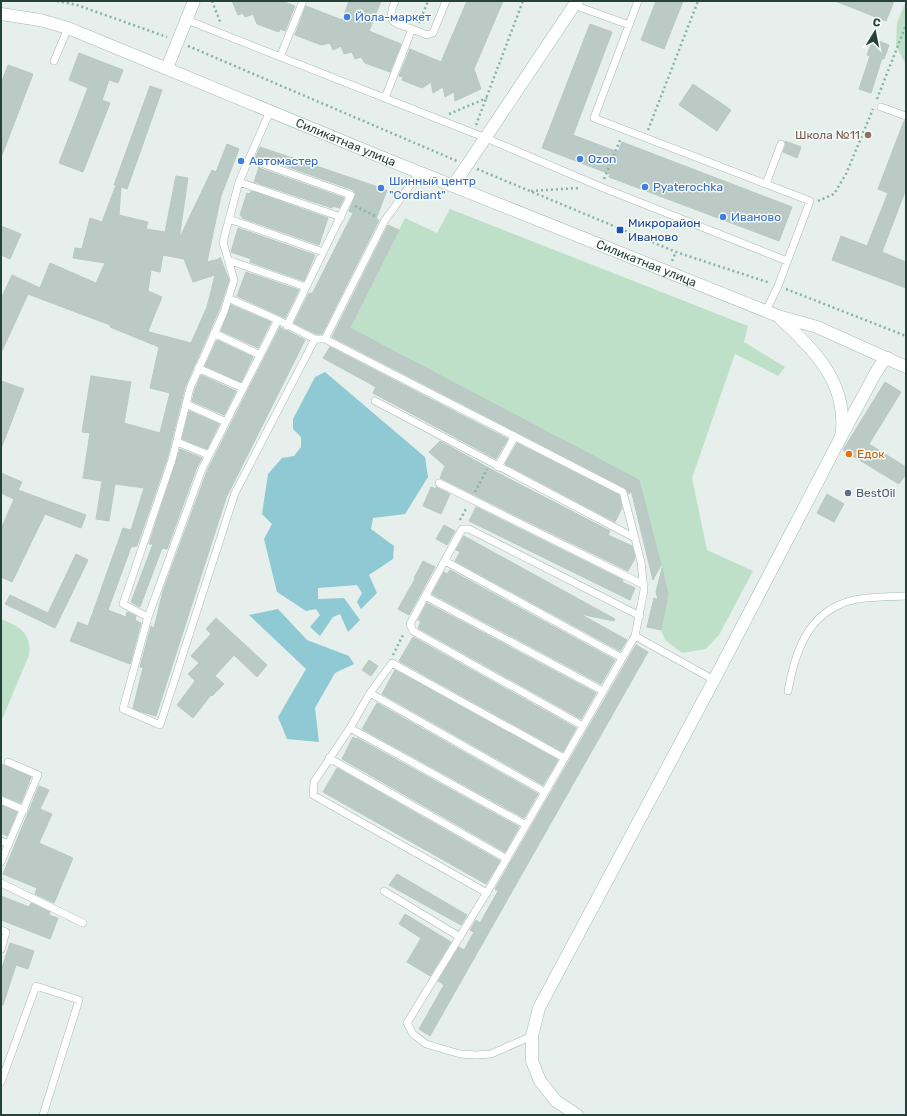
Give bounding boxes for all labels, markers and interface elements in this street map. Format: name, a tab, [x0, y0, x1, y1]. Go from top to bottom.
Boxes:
place label: Йола-маркет	[355, 10, 431, 24]
marker: Йола-маркет	[342, 12, 352, 22]
north arrow	[855, 12, 895, 52]
text: С	[872, 16, 882, 30]
street label: Силикатная улица	[294, 116, 398, 169]
place label: Школа №11	[795, 128, 860, 142]
marker: Школа №11	[863, 130, 873, 140]
place label: Ozon	[588, 152, 616, 166]
place label: Автомастер	[249, 154, 318, 168]
marker: Ozon	[575, 154, 585, 164]
marker: Автомастер	[236, 156, 246, 166]
place label: Шинный центр "Cordiant"	[389, 174, 476, 202]
place label: Pyaterochka	[653, 180, 723, 194]
marker: Pyaterochka	[640, 182, 650, 192]
marker: Шинный центр "Cordiant"	[376, 183, 386, 193]
place label: Иваново	[731, 210, 781, 224]
marker: Иваново	[718, 212, 728, 222]
place label: Микрорайон Иваново	[628, 216, 701, 244]
marker: Микрорайон Иваново	[615, 225, 625, 235]
street label: Силикатная улица	[594, 237, 699, 290]
place label: Едок	[857, 447, 885, 461]
marker: Едок	[844, 449, 854, 459]
place label: BestOil	[856, 486, 896, 500]
marker: BestOil	[843, 488, 853, 498]

